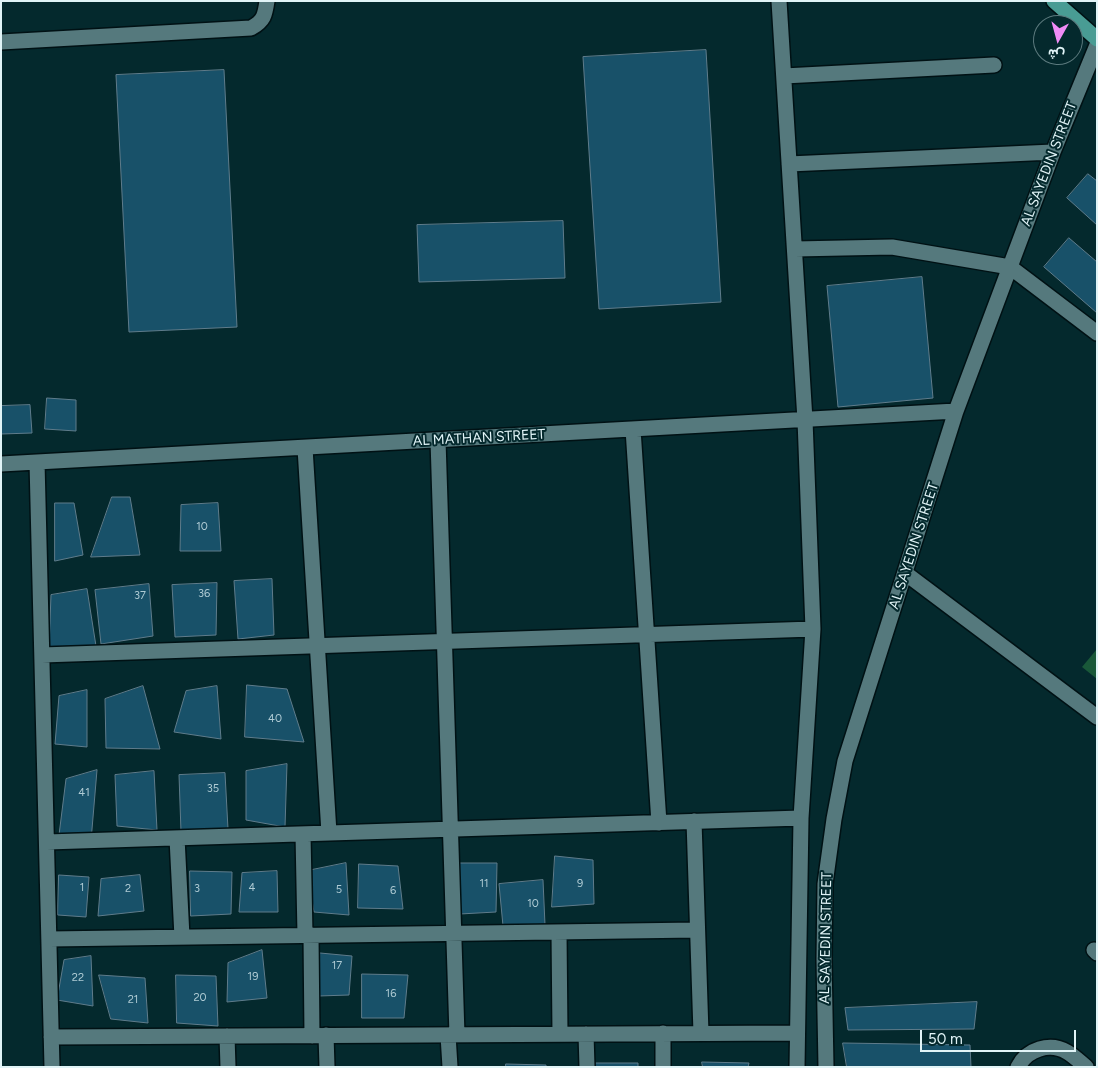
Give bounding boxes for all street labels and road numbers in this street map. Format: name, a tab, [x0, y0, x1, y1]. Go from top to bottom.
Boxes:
street label: AL SAYEDIN STREET	[1018, 99, 1080, 229]
street label: AL MATHAN STREET	[412, 426, 546, 450]
street label: AL SAYEDIN STREET	[886, 481, 942, 611]
street label: AL SAYEDIN STREET	[816, 872, 836, 1004]

